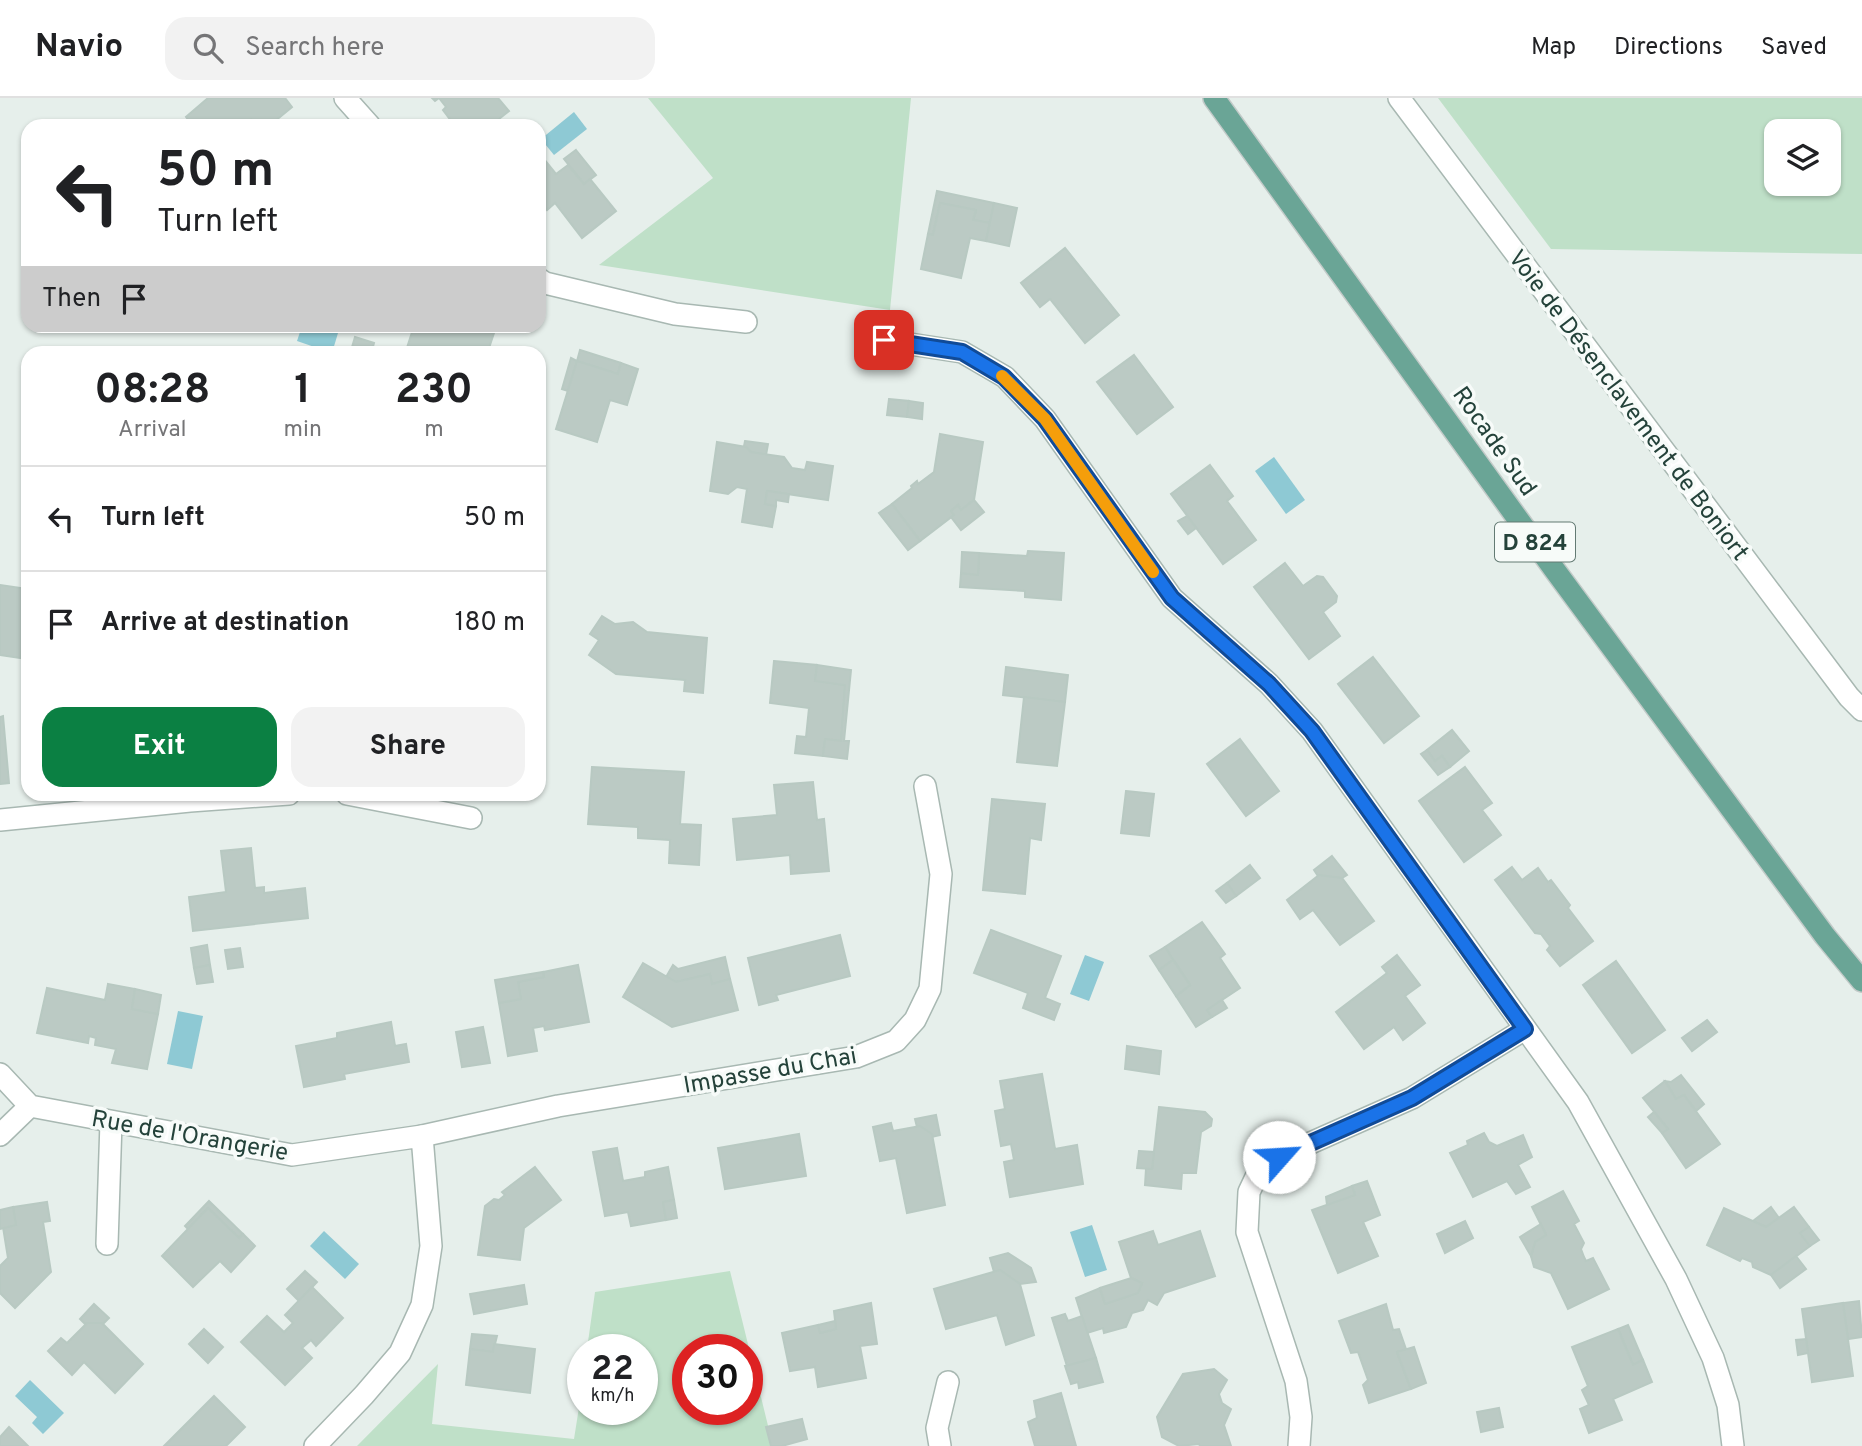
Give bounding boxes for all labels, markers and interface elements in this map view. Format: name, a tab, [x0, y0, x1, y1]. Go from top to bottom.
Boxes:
search box	[165, 17, 655, 80]
text: Navio	[35, 27, 123, 69]
icon: search	[189, 29, 227, 67]
text: Search here	[245, 32, 384, 65]
text: Map	[1531, 33, 1576, 63]
text: Directions	[1614, 33, 1723, 63]
text: Saved	[1761, 33, 1827, 63]
map controls	[1764, 119, 1841, 196]
button: layers	[1764, 119, 1841, 196]
text: 50 m	[157, 142, 274, 204]
icon: left	[42, 147, 133, 238]
text: Turn left	[157, 203, 278, 243]
street label: Voie de Désenclavement de Boniort	[1501, 245, 1754, 568]
icon: arrive	[115, 280, 153, 318]
text: Then	[42, 283, 101, 316]
pin	[854, 310, 914, 370]
icon: arrive	[865, 321, 903, 359]
text: 08:28	[94, 365, 210, 418]
text: 1	[294, 365, 311, 418]
text: 230	[395, 365, 473, 418]
street label: Rocade Sud	[1445, 381, 1542, 503]
text: Arrival	[118, 416, 187, 445]
text: min	[284, 416, 322, 445]
text: m	[424, 416, 444, 445]
icon: left	[42, 500, 80, 538]
text: Turn left	[101, 502, 205, 535]
text: 50 m	[464, 502, 525, 535]
road number: D 824	[1495, 522, 1575, 562]
icon: arrive	[42, 605, 80, 643]
text: Arrive at destination	[101, 607, 349, 640]
text: 180 m	[455, 607, 525, 640]
button: Exit	[42, 707, 277, 787]
button: Share	[291, 707, 525, 787]
street label: Impasse du Chai	[681, 1042, 859, 1102]
street label: Rue de l'Orangerie	[89, 1105, 290, 1169]
position arrow	[1242, 1120, 1316, 1194]
speed limit sign: 30	[672, 1334, 763, 1425]
text: 22	[591, 1348, 634, 1392]
text: km/h	[591, 1385, 634, 1408]

